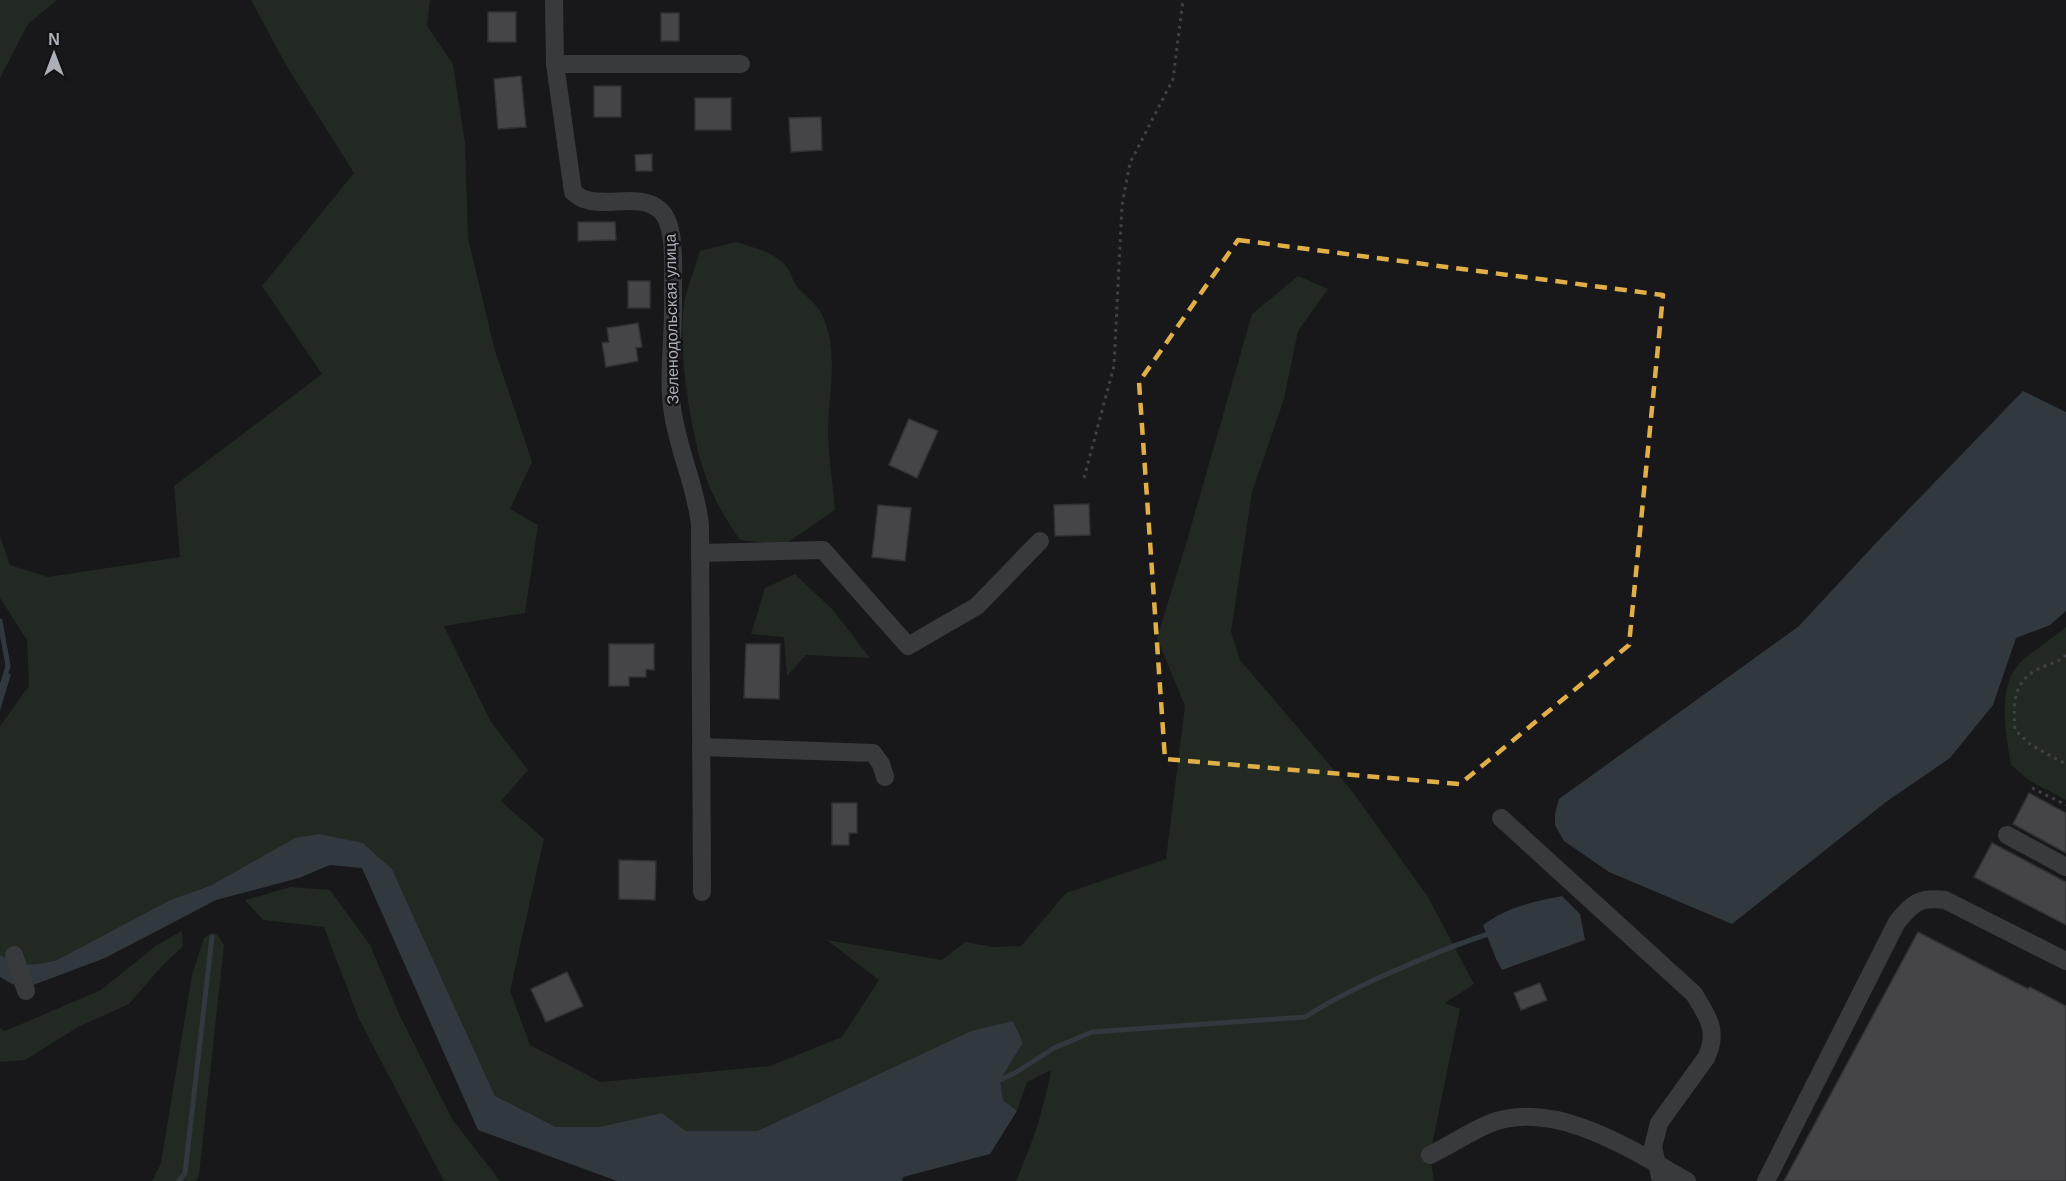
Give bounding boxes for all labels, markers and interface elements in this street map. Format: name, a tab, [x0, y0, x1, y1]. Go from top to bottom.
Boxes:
north arrow	[24, 24, 84, 84]
text: N	[48, 31, 60, 48]
street label: Зеленодольская улица	[662, 233, 681, 404]

